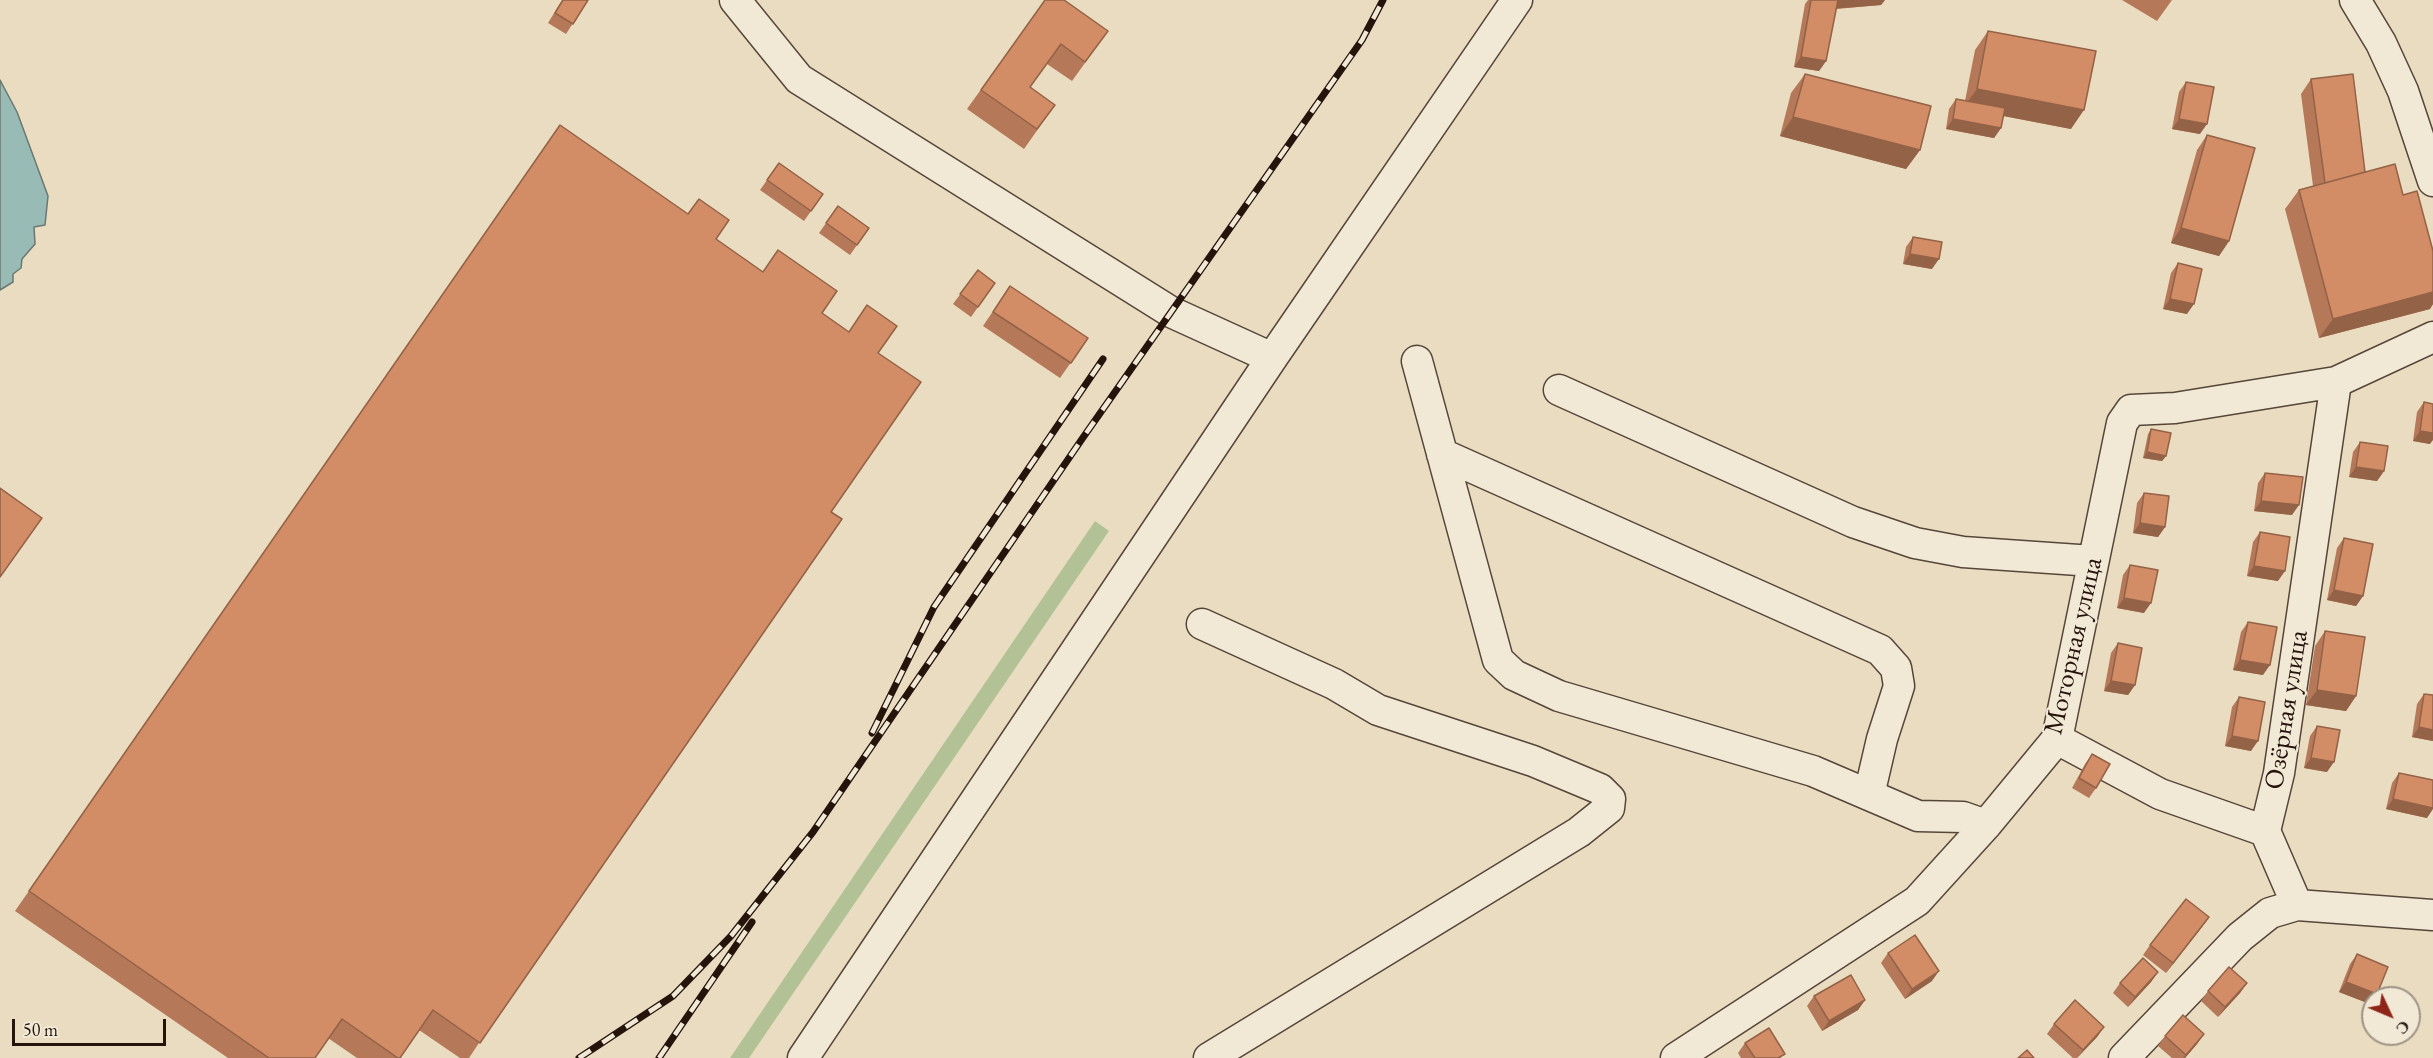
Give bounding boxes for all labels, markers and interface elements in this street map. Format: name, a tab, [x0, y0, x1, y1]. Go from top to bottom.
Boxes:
street label: Моторная улица	[2038, 554, 2110, 738]
street label: Озёрная улица	[2258, 628, 2316, 792]
north arrow	[2361, 986, 2421, 1046]
scale bar	[15, 1007, 170, 1045]
text: С	[2391, 1016, 2414, 1039]
text: 50 m	[23, 1018, 58, 1041]

